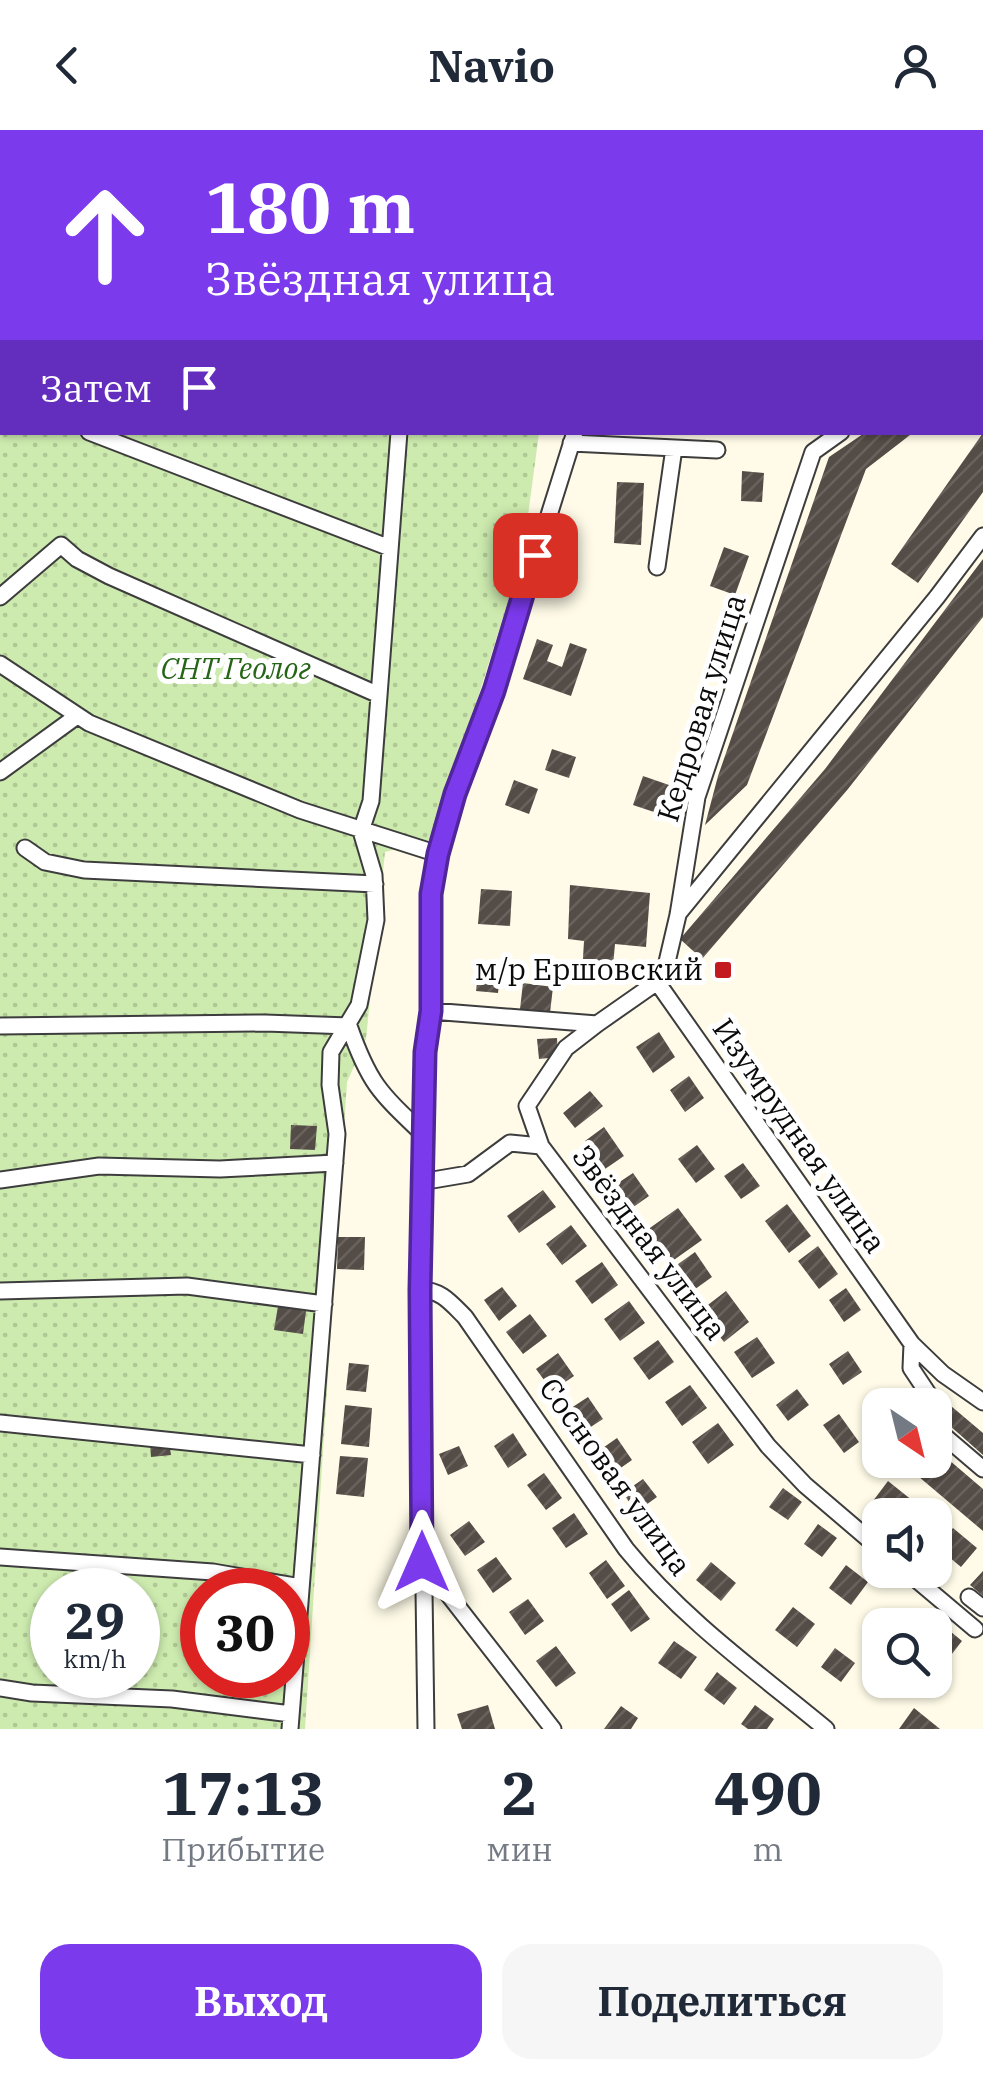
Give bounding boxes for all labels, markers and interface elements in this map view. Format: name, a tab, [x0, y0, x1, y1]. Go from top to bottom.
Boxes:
text: Navio	[428, 36, 555, 94]
icon: back	[40, 38, 95, 93]
icon: person	[888, 38, 943, 93]
text: 180 m	[205, 161, 415, 252]
icon: ahead	[40, 170, 170, 300]
text: Звёздная улица	[205, 249, 556, 307]
icon: arrive	[172, 360, 227, 415]
text: Затем	[40, 363, 152, 412]
pin	[493, 513, 578, 598]
icon: arrive	[508, 528, 563, 583]
street label: Кедровая улица	[647, 589, 754, 826]
park label: СНТ Геолог	[161, 648, 311, 687]
place label: м/р Ершовский	[475, 949, 703, 988]
marker: м/р Ершовский	[712, 959, 734, 981]
street label: Изумрудная улица	[705, 1010, 896, 1260]
street label: Звёздная улица	[564, 1137, 736, 1347]
street label: Сосновая улица	[531, 1370, 701, 1583]
north arrow	[862, 1388, 952, 1478]
map controls	[862, 1388, 952, 1698]
button: sound	[862, 1498, 952, 1588]
position arrow	[370, 1510, 474, 1614]
speed limit sign: 30	[180, 1568, 310, 1698]
text: 29	[65, 1588, 125, 1653]
button: search	[862, 1608, 952, 1698]
text: km/h	[63, 1642, 127, 1675]
text: 17:13	[162, 1753, 324, 1832]
text: 2	[502, 1753, 538, 1832]
text: 490	[714, 1753, 822, 1832]
text: Прибытие	[161, 1828, 325, 1870]
text: мин	[486, 1828, 553, 1870]
text: m	[753, 1828, 783, 1870]
button: Выход	[40, 1944, 482, 2059]
button: Поделиться	[502, 1944, 943, 2059]

